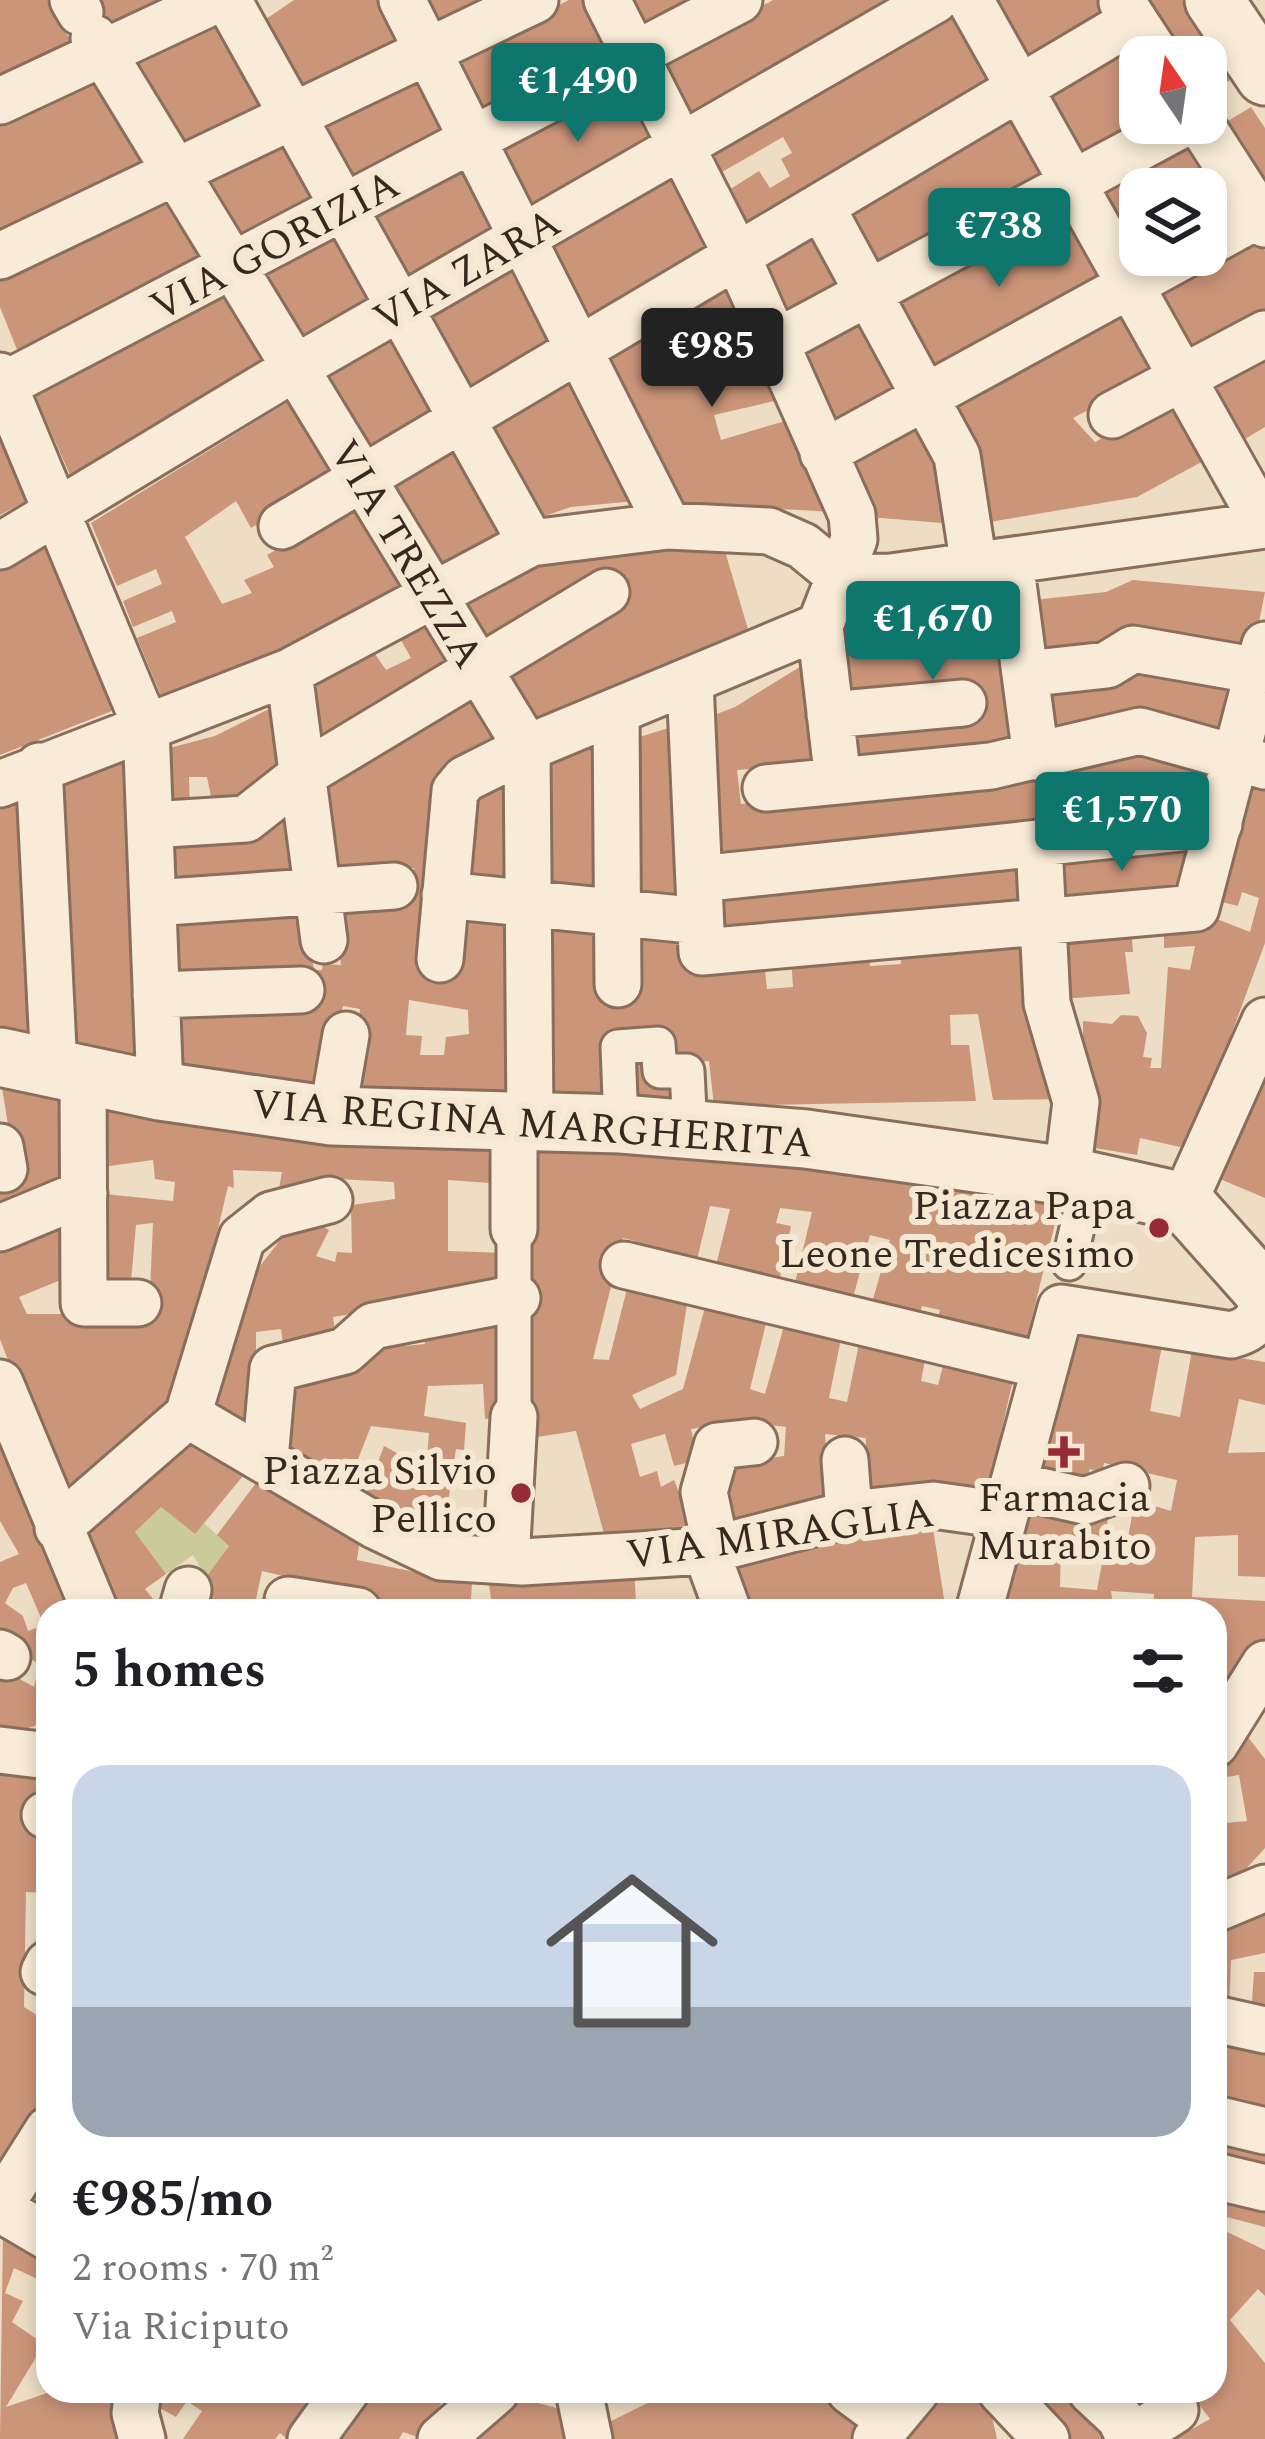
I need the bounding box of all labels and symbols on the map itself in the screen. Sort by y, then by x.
north arrow [1119,36,1227,144]
pin: €1,490 [480,43,676,145]
street label: VIA GORIZIA [139,154,411,339]
pin: €738 [928,188,1070,290]
street label: VIA ZARA [362,192,573,350]
pin: €985 [641,308,783,410]
street label: VIA TREZZA [312,428,499,681]
pin: €1,670 [835,581,1031,683]
pin: €1,570 [1024,772,1220,874]
street label: VIA REGINA MARGHERITA [249,1073,815,1176]
place label: Piazza Papa Leone Tredicesimo [779,1175,1135,1286]
marker: Piazza Papa Leone Tredicesimo [1146,1215,1172,1241]
marker: Farmacia Murabito [1051,1439,1077,1465]
place label: Piazza Silvio Pellico [262,1440,497,1551]
place label: Farmacia Murabito [976,1467,1152,1578]
marker: Piazza Silvio Pellico [508,1480,534,1506]
street label: VIA MIRAGLIA [622,1482,938,1587]

